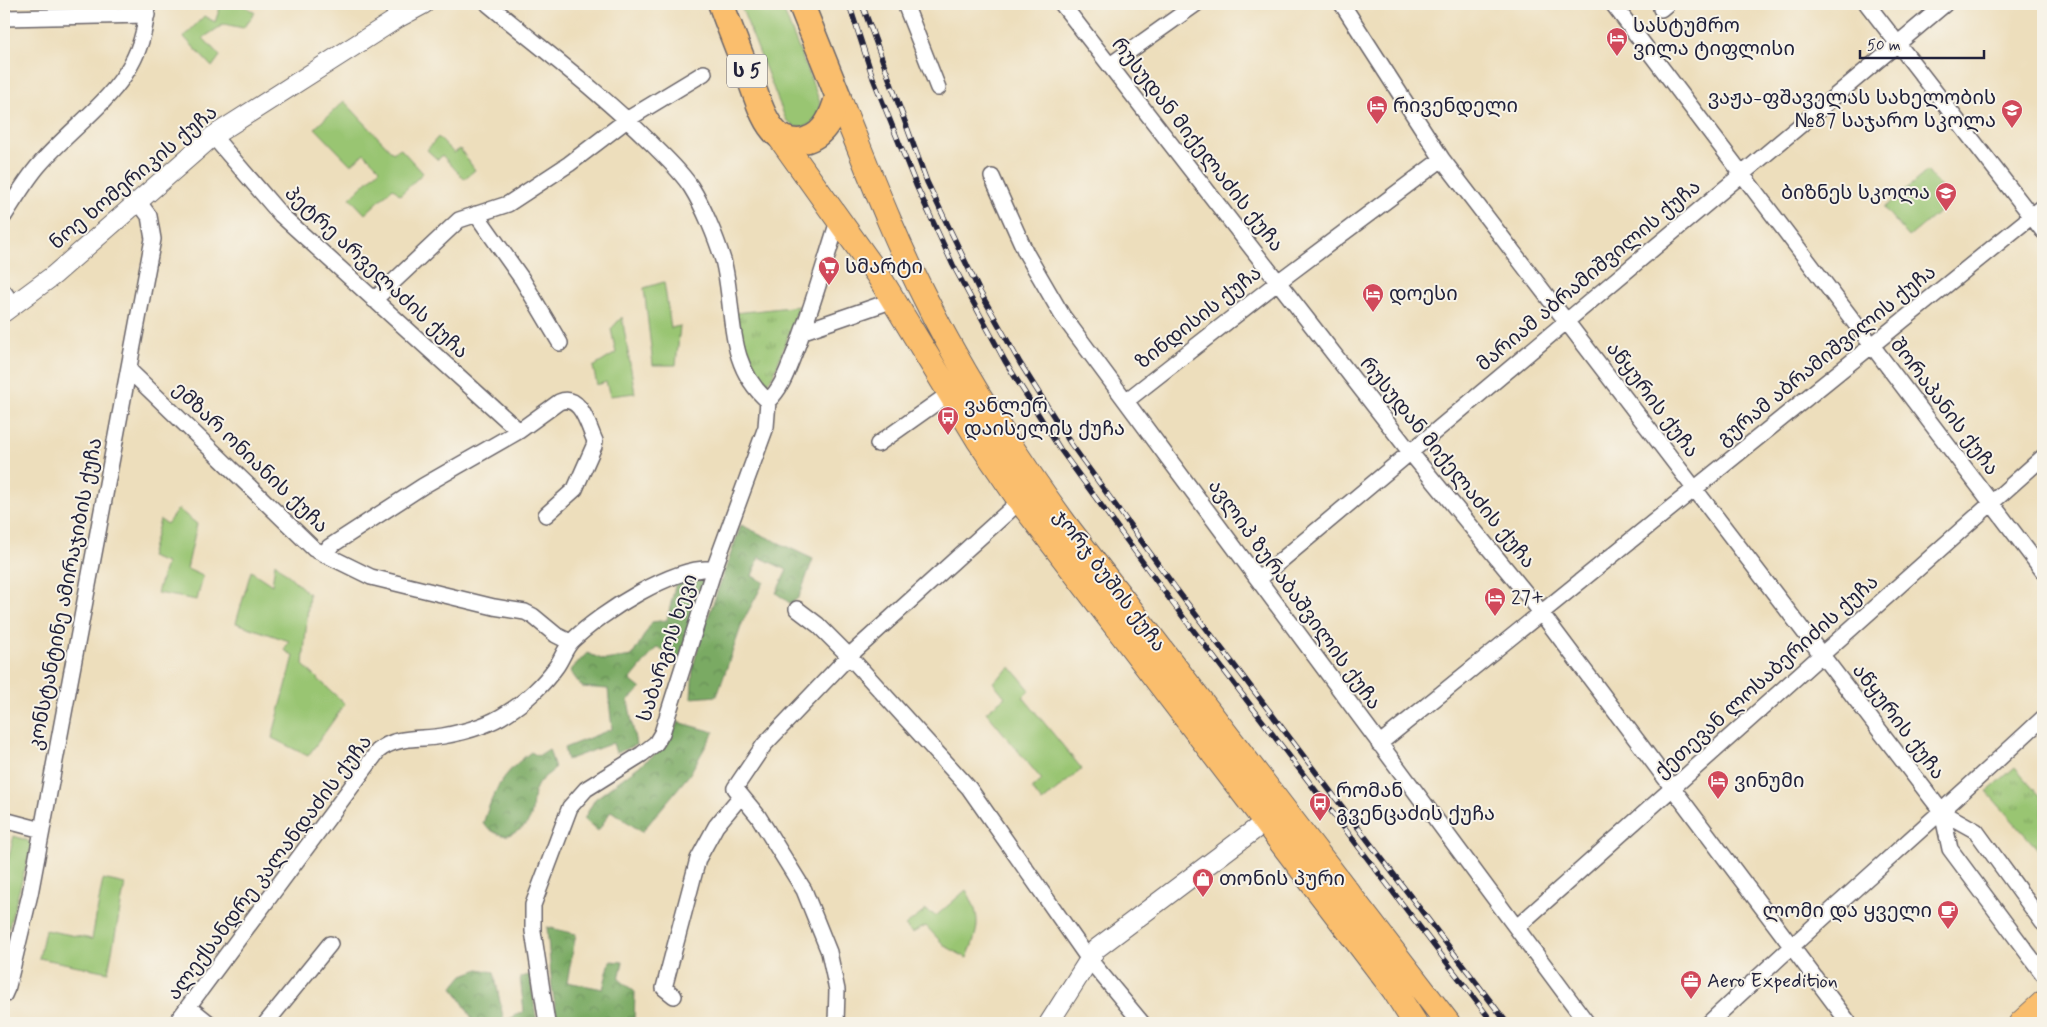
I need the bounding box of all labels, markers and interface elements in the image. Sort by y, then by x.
place label: სასტუმრო ვილა ტიფლისი [1633,13,1795,63]
hotel icon: სასტუმრო ვილა ტიფლისი [1605,26,1629,57]
scale bar [1860,28,1983,60]
street label: რუსუდან მიქელაძის ქუჩა [1105,32,1289,258]
text: 50 m [1867,36,1901,56]
road number: ს 5 [727,54,767,88]
place label: ვაჟა-ფშაველას სახელობის №87 საჯარო სკოლა [1708,85,1996,135]
place label: რივენდელი [1393,93,1518,120]
hotel icon: რივენდელი [1365,94,1389,125]
school or university icon: ვაჟა-ფშაველას სახელობის №87 საჯარო სკოლა [2000,98,2024,129]
street label: ნოე ხომერიკის ქუჩა [44,100,224,256]
street label: მარიამ აბრამიშვილის ქუჩა [1471,174,1707,378]
place label: ბიზნეს სკოლა [1781,180,1930,207]
street label: პეტრე არველაძის ქუჩა [278,181,474,365]
school or university icon: ბიზნეს სკოლა [1934,181,1958,212]
place label: სმარტი [845,254,923,281]
supermarket icon: სმარტი [817,255,841,286]
street label: გურამ აბრამიშვილის ქუჩა [1712,259,1942,453]
street label: ზინდისის ქუჩა [1130,260,1268,376]
place label: დოესი [1389,281,1458,308]
hotel icon: დოესი [1361,282,1385,313]
street label: შორაპანის ქუჩა [1883,333,2005,481]
street label: აწყურის ქუჩა [1599,336,1705,464]
street label: რუსუდან მიქელაძის ქუჩა [1353,352,1541,574]
street label: ემზარ ონიანის ქუჩა [166,376,334,540]
place label: ვანლერ დაისელის ქუჩა [964,393,1125,443]
bus stop icon: ვანლერ დაისელის ქუჩა [936,405,960,436]
street label: კონსტანტინე ამირაჯიბის ქუჩა [22,436,110,752]
street label: ავლიპ ზურაბაშვილის ქუჩა [1201,474,1387,716]
street label: ჯორჯ ბუშის ქუჩა [1047,504,1171,658]
street label: ქეთევან ლოსაბერიძის ქუჩა [1649,569,1885,785]
street label: საბარგოს ხევი [631,571,705,725]
place label: 27+ [1511,585,1544,612]
hotel icon: 27+ [1483,586,1507,617]
street label: აწყურის ქუჩა [1845,658,1951,786]
street label: ალექსანდრე კალანდაძის ქუჩა [161,730,379,1006]
place label: ვინუმი [1734,768,1804,795]
hotel icon: ვინუმი [1706,769,1730,800]
place label: რომან გვენცაძის ქუჩა [1336,778,1495,828]
bus stop icon: რომან გვენცაძის ქუჩა [1308,791,1332,822]
place label: თონის პური [1219,866,1345,893]
shop icon: თონის პური [1191,867,1215,898]
place label: ლომი და ყველი [1763,898,1932,925]
cafe icon: ლომი და ყველი [1936,899,1960,930]
place label: Aero Expedition [1707,968,1838,995]
office icon: Aero Expedition [1679,969,1703,1000]

